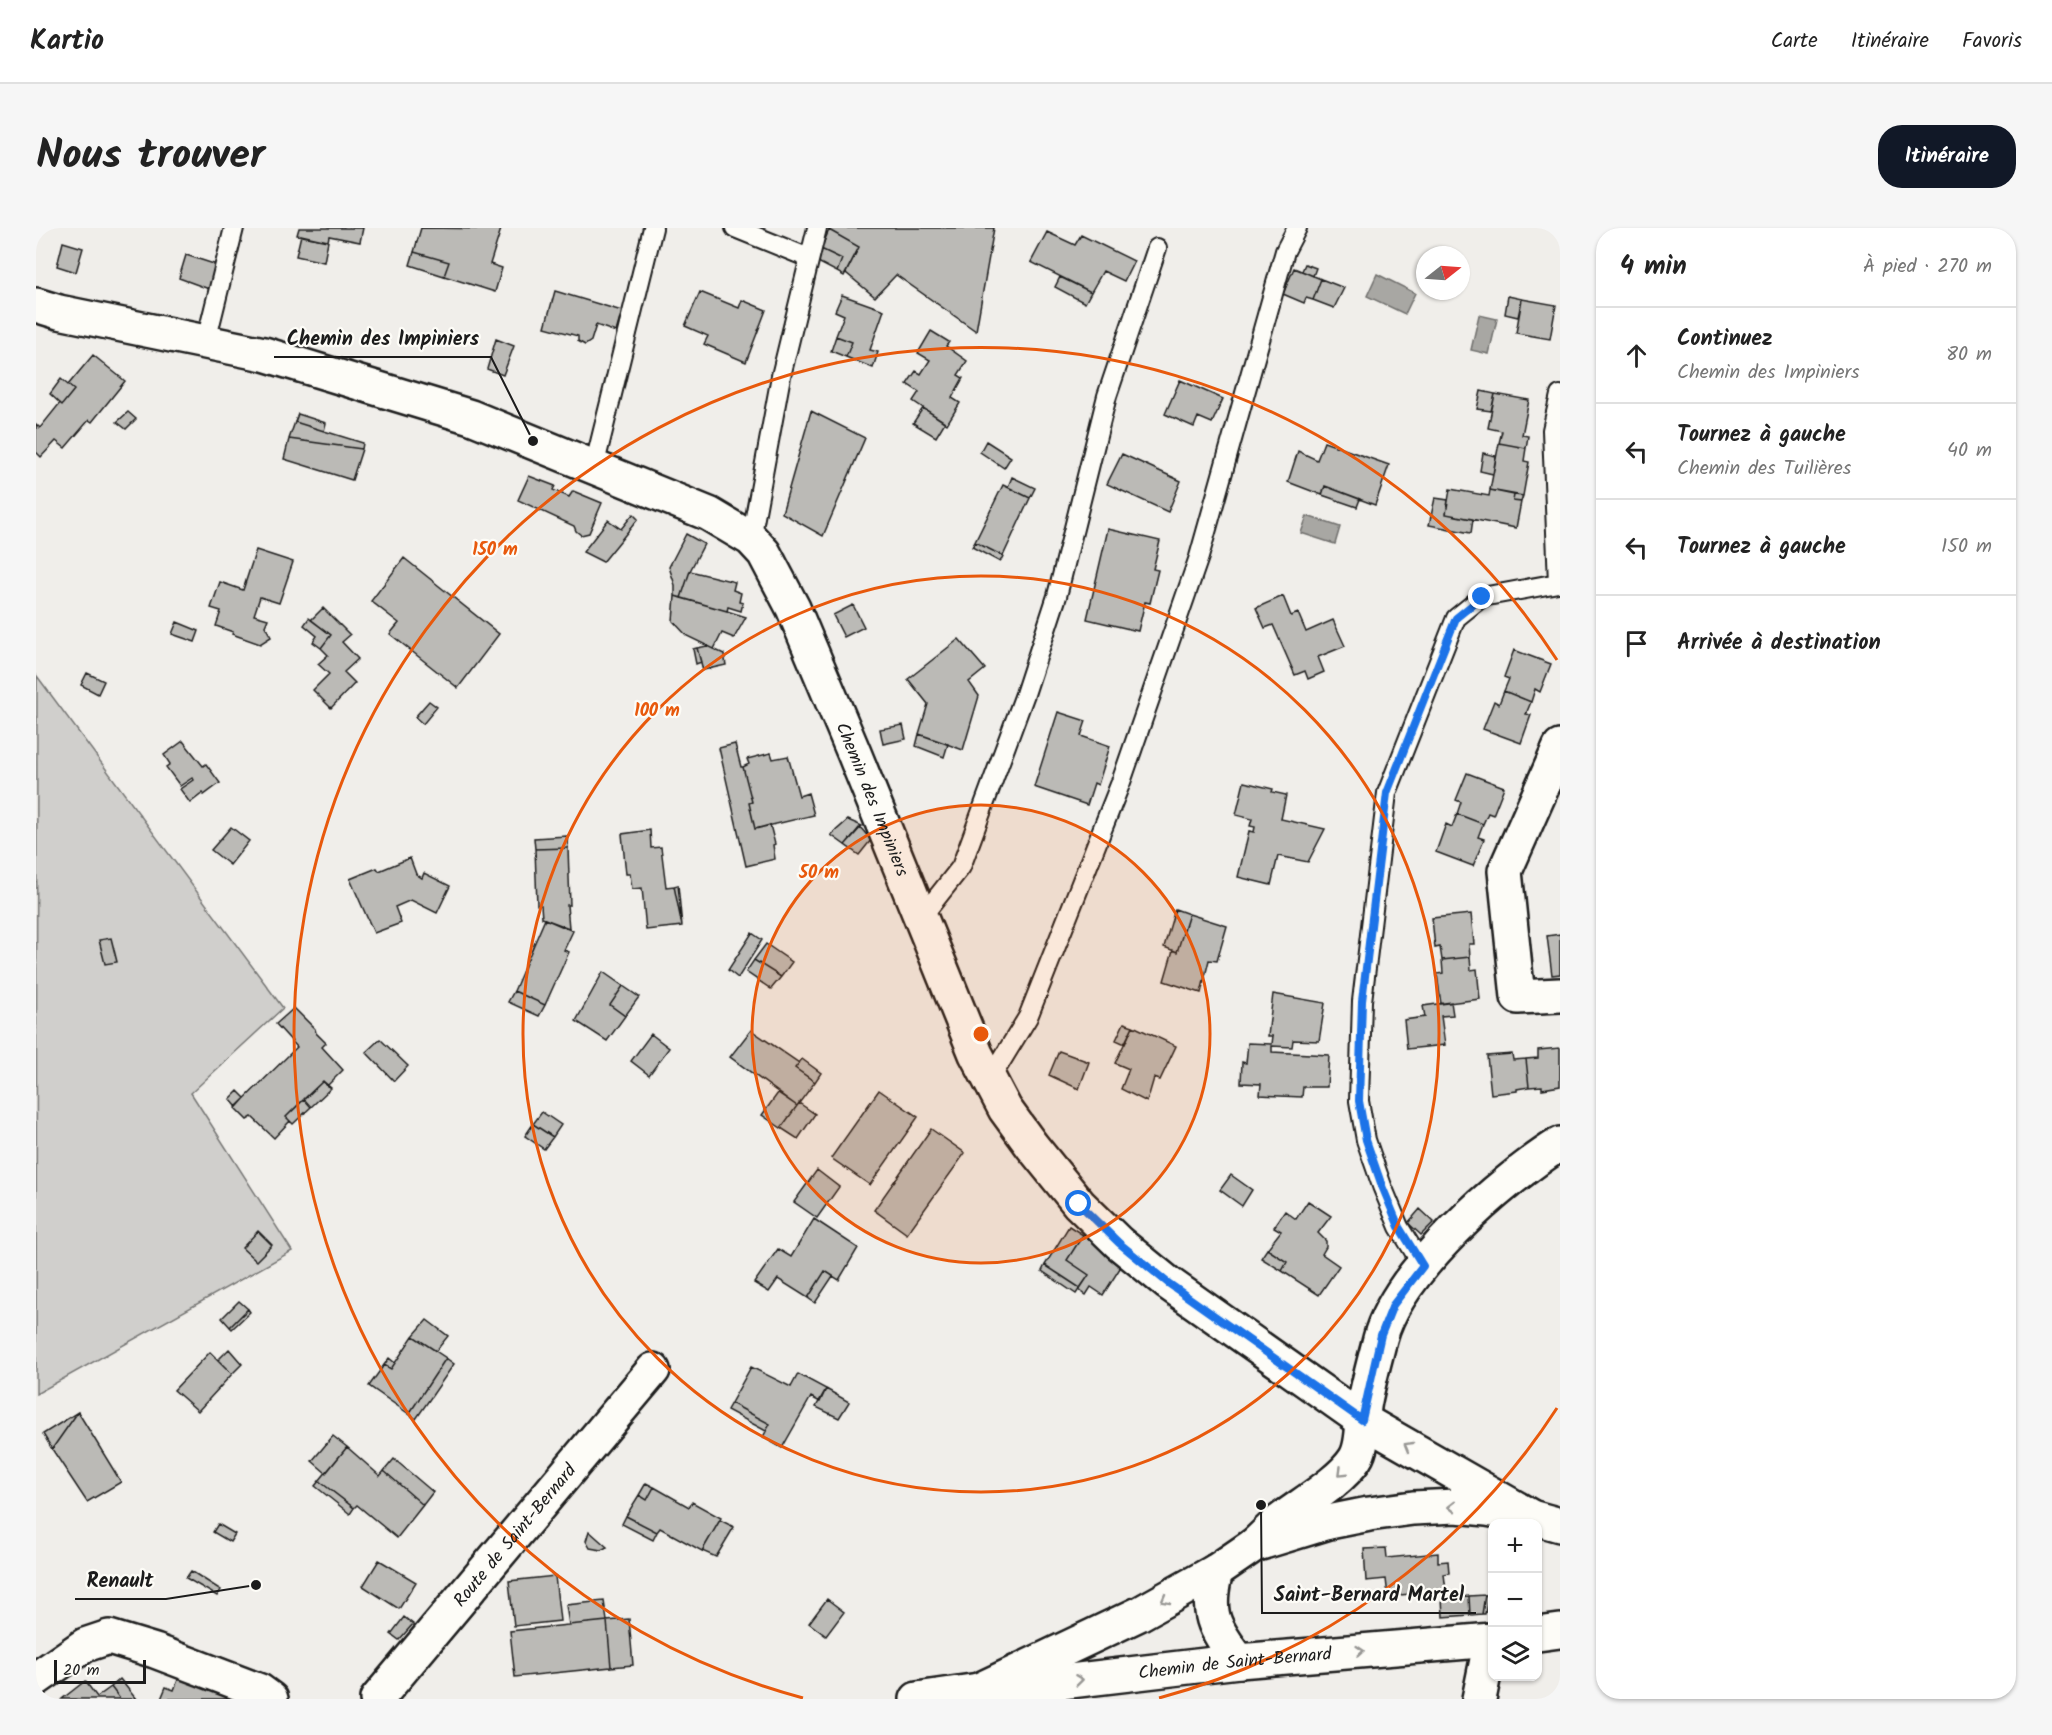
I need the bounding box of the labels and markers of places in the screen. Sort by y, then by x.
callout: Chemin des Impiniers [274,319,491,357]
centre of rings [971,1024,991,1044]
callout: Renault [75,1561,166,1599]
callout: Saint-Bernard Martel [1262,1575,1476,1613]

